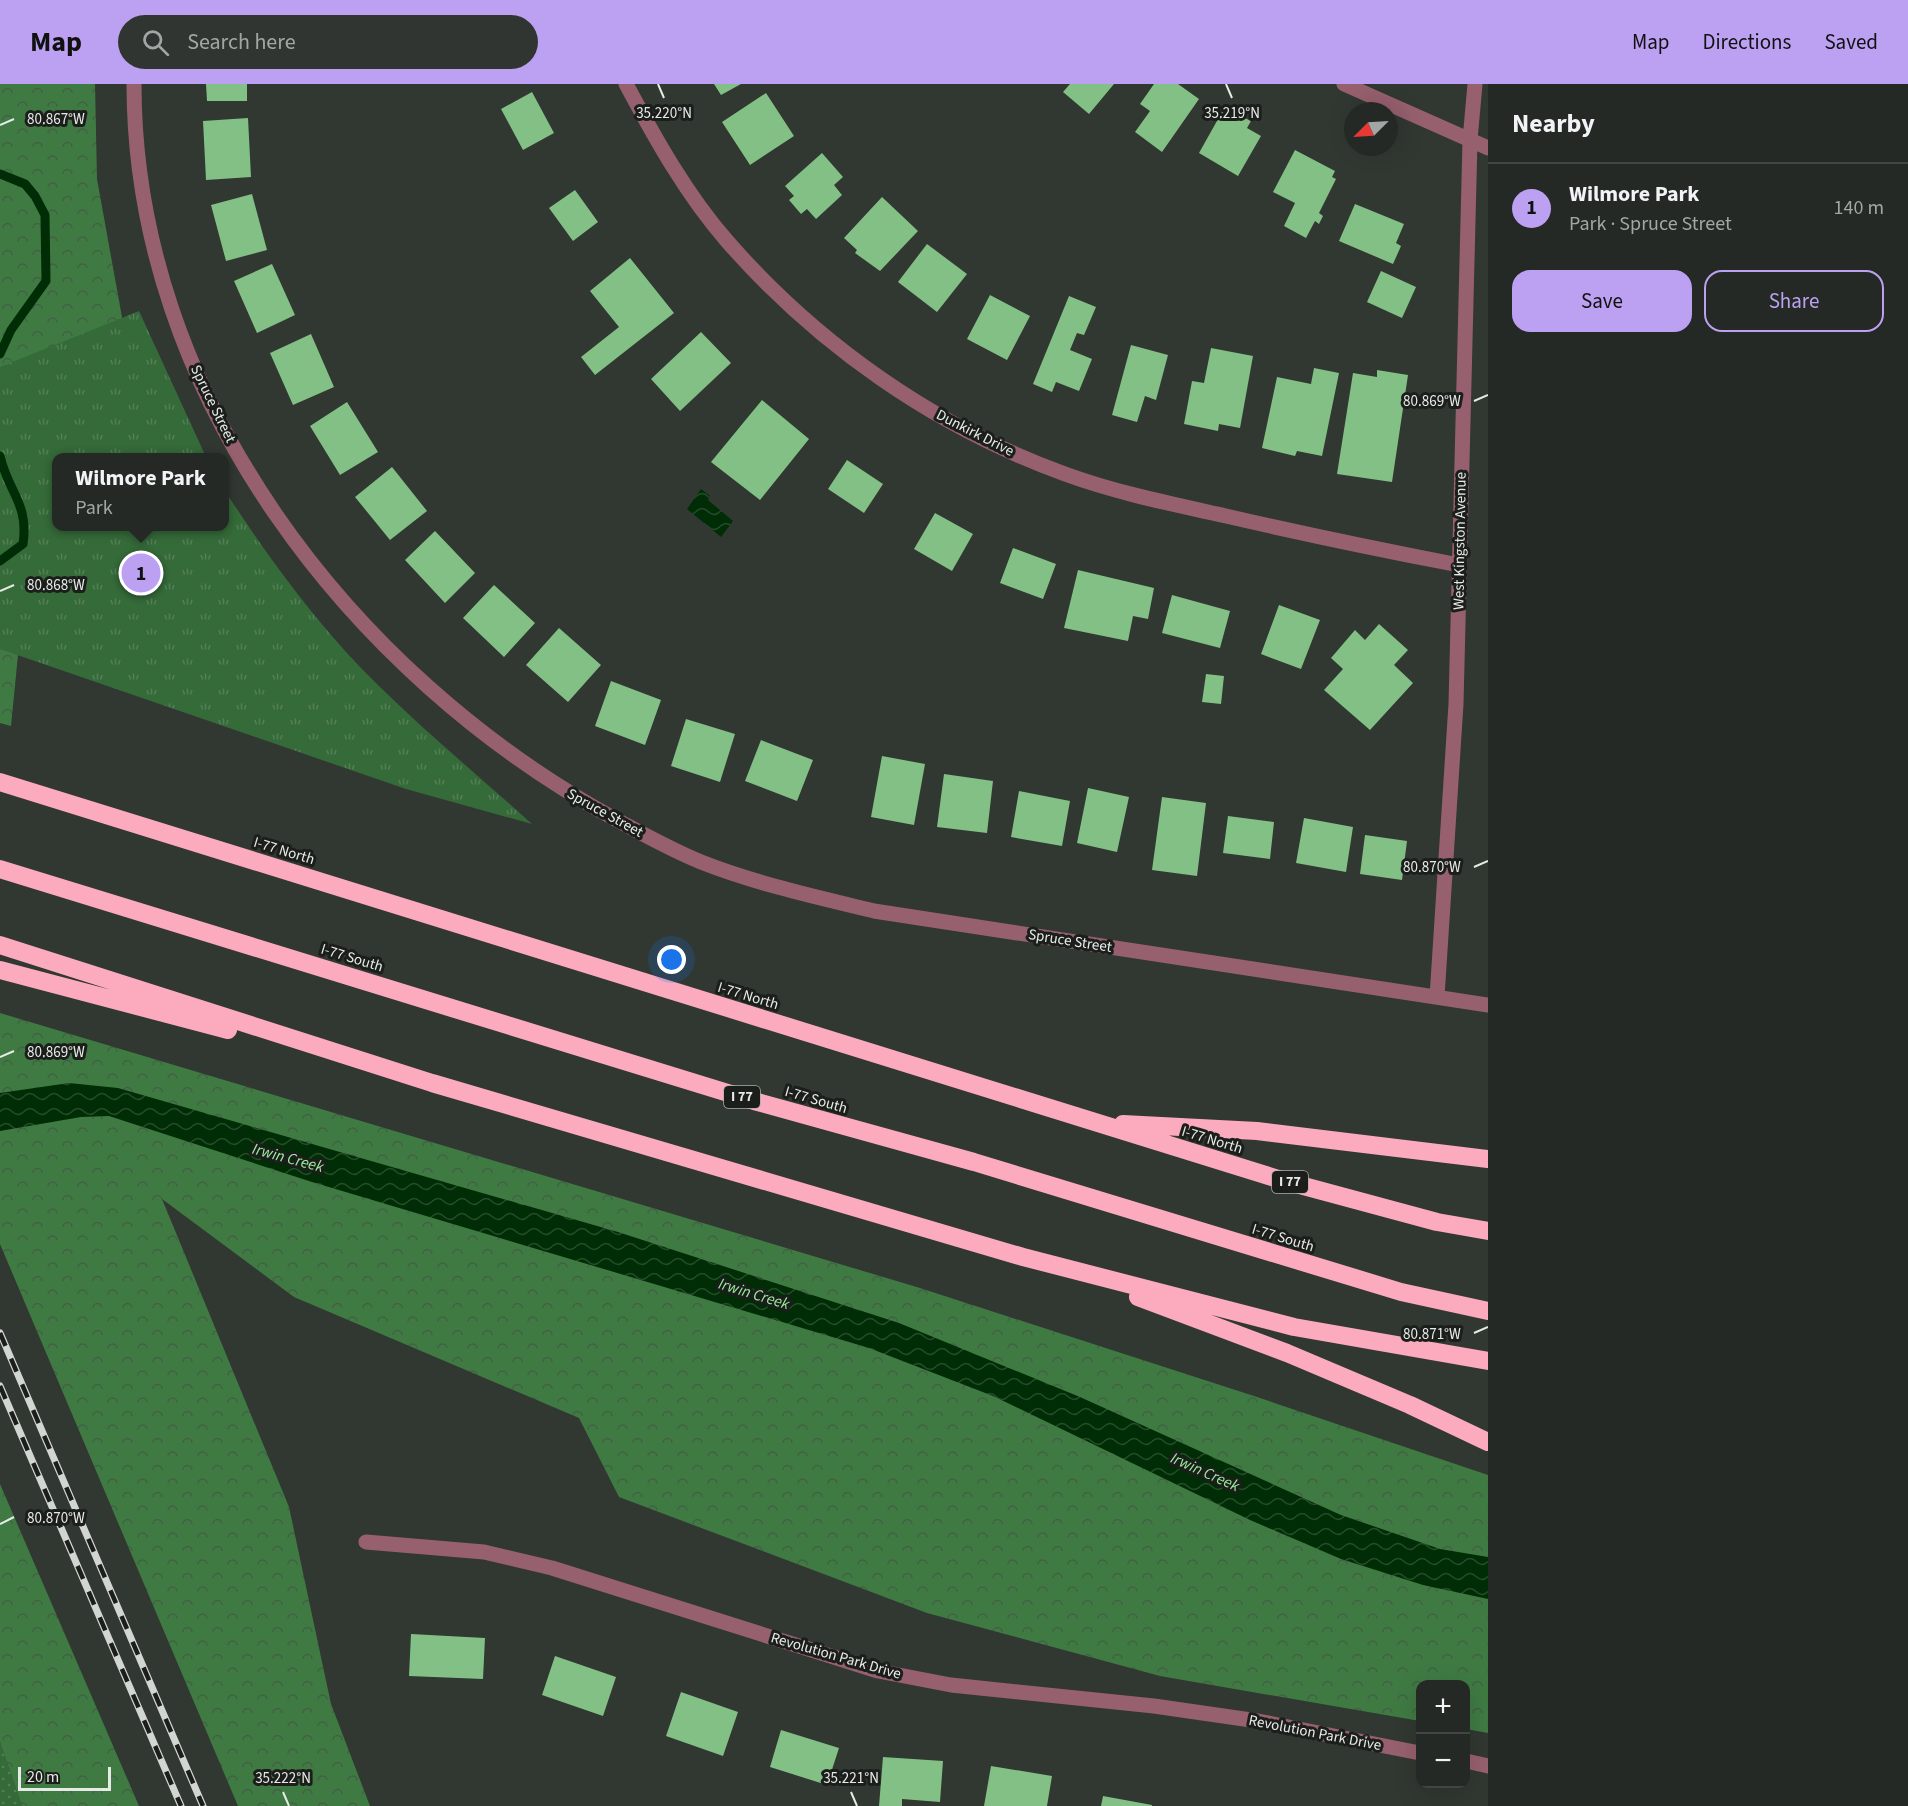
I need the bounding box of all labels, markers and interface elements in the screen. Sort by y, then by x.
search box [118,15,538,69]
text: Map [30,22,82,62]
icon: search [139,26,172,59]
text: Search here [187,26,296,58]
text: Map [1632,27,1670,57]
text: Directions [1703,27,1791,57]
text: Saved [1824,27,1878,57]
north arrow [1344,102,1398,156]
text: 35.220°N [636,103,692,124]
text: 35.219°N [1204,103,1260,124]
text: Nearby [1512,105,1595,142]
text: 80.867°W [27,109,85,130]
text: Wilmore Park [1569,178,1699,210]
text: 1 [1526,194,1537,222]
text: 140 m [1834,194,1884,222]
text: Park · Spruce Street [1569,210,1732,238]
button: Save [1512,270,1692,332]
button: Share [1704,270,1884,332]
street label: Spruce Street [185,362,241,446]
text: 80.869°W [1403,391,1461,412]
street label: Dunkirk Drive [932,404,1018,462]
popup [52,453,229,531]
text: Wilmore Park [75,462,206,494]
street label: West Kingston Avenue [1448,472,1472,610]
text: Park [75,494,113,522]
pin: 1 [122,550,160,596]
text: 80.868°W [27,575,85,596]
street label: Spruce Street [563,783,647,843]
street label: I-77 North [251,832,317,870]
text: 80.870°W [1403,857,1461,878]
street label: Spruce Street [1027,924,1113,958]
street label: I-77 South [318,939,386,977]
your location [657,945,686,974]
street label: I-77 North [715,977,781,1015]
text: 80.869°W [27,1042,85,1063]
street label: I-77 South [782,1081,850,1119]
road number: I 77 [724,1086,760,1108]
street label: I-77 North [1179,1121,1245,1159]
water label: Irwin Creek [250,1138,327,1178]
road number: I 77 [1272,1171,1308,1193]
street label: I-77 South [1249,1219,1317,1257]
water label: Irwin Creek [716,1273,793,1315]
text: 80.871°W [1403,1324,1461,1345]
water label: Irwin Creek [1167,1447,1243,1497]
text: 80.870°W [27,1508,85,1529]
street label: Revolution Park Drive [768,1627,904,1685]
map controls [1416,1680,1470,1788]
button: + [1416,1680,1470,1734]
street label: Revolution Park Drive [1247,1710,1383,1756]
button: − [1416,1734,1470,1788]
scale bar [18,1764,111,1792]
text: 20 m [27,1766,59,1788]
text: 35.222°N [255,1768,311,1789]
text: 35.221°N [823,1768,879,1789]

